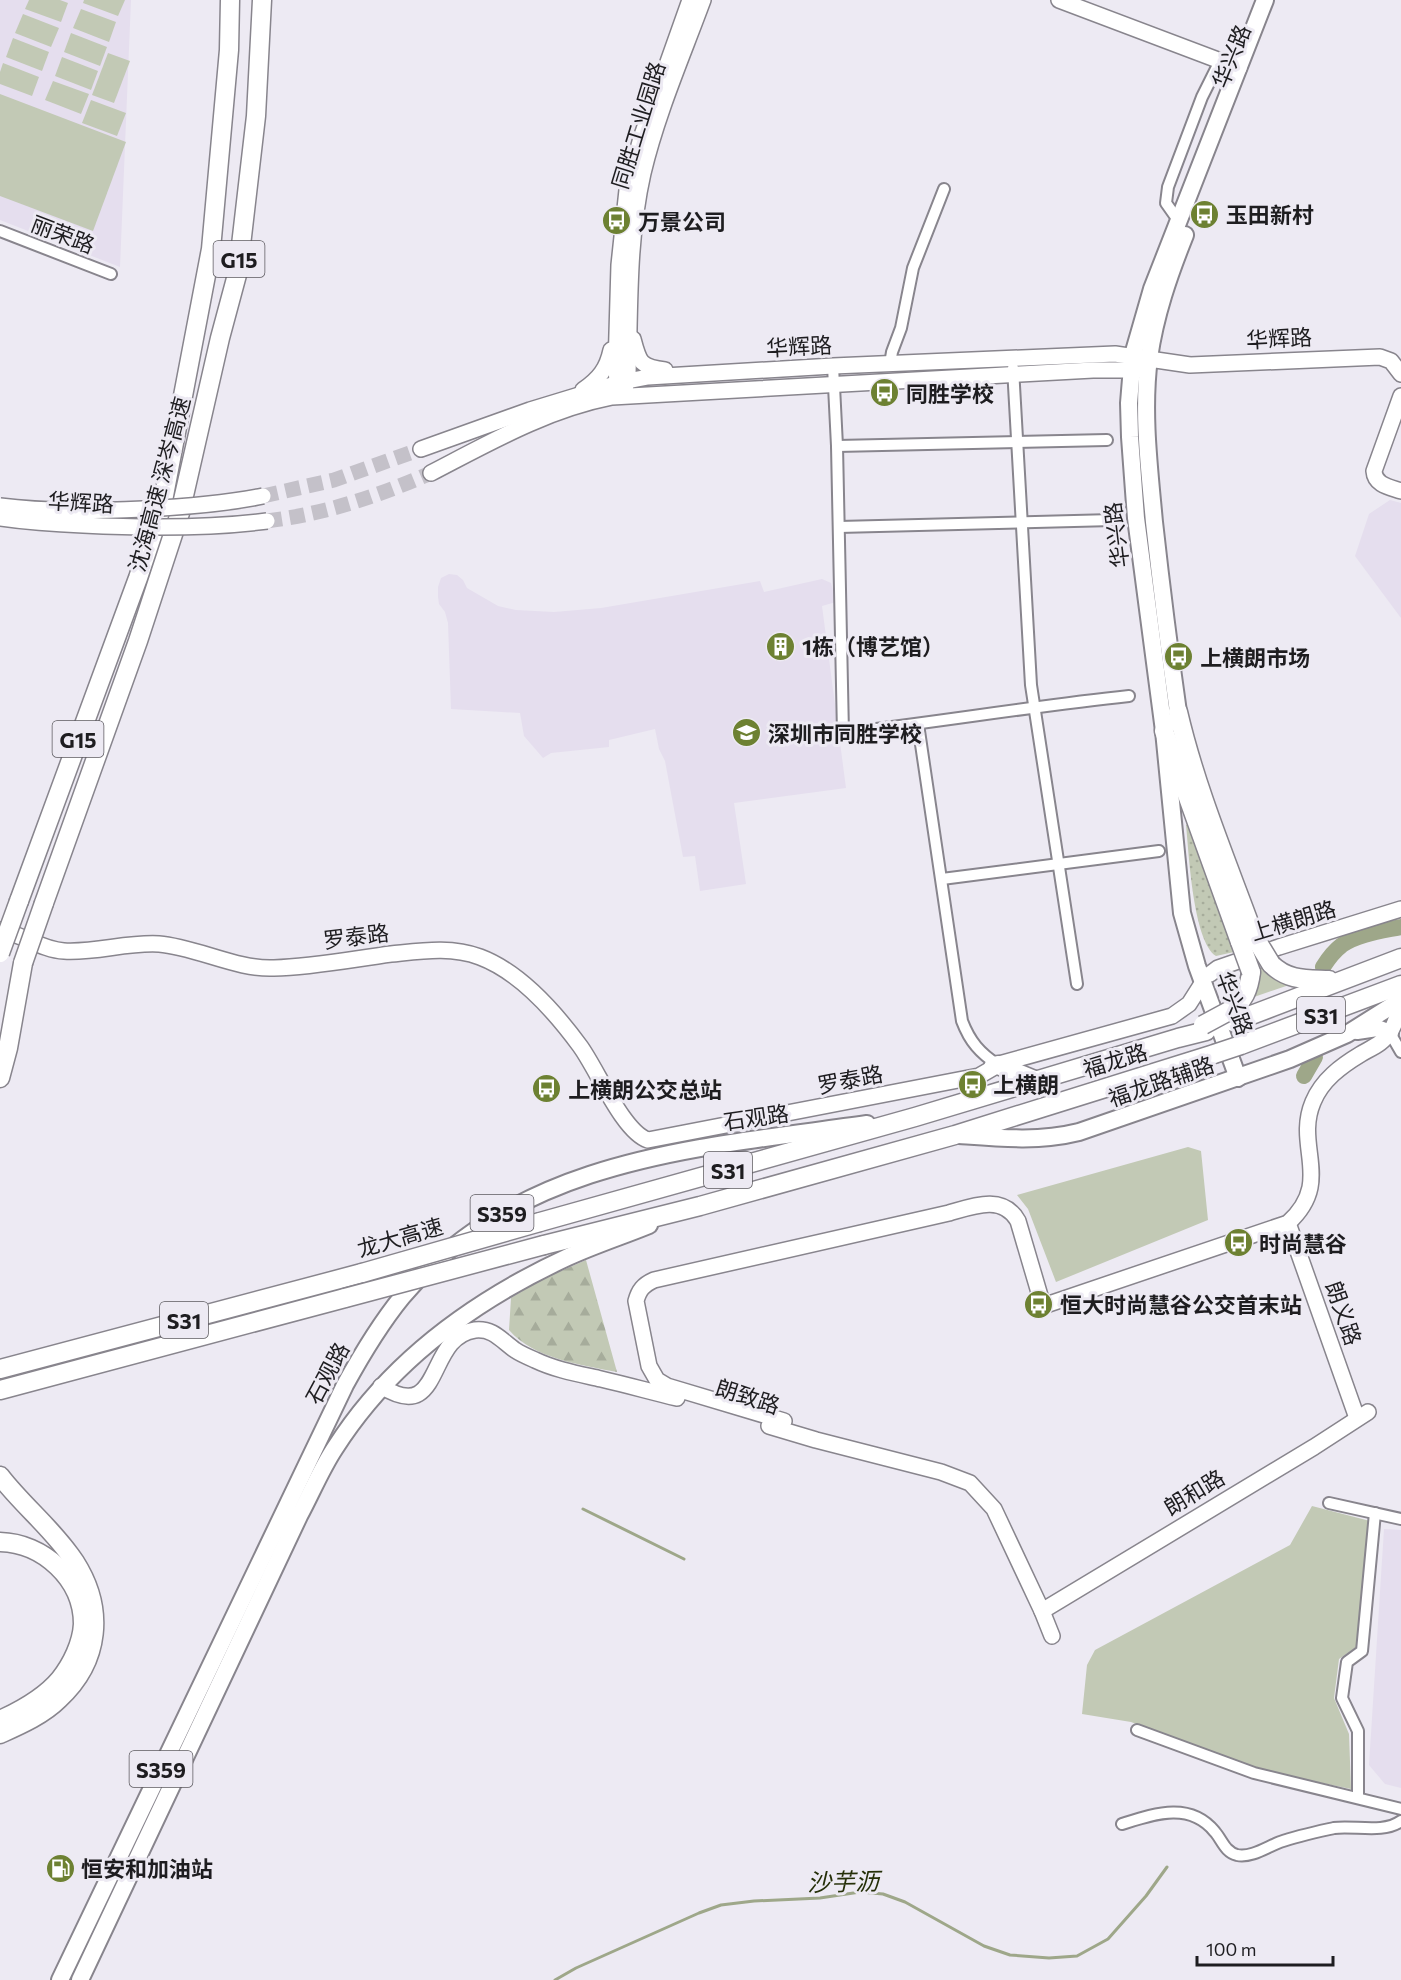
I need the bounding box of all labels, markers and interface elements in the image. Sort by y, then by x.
street label: 华兴路 [1206,20,1256,92]
street label: 同胜工业园路 [606,58,670,192]
bus stop icon: 玉田新村 [1189,198,1221,230]
place label: 玉田新村 [1226,201,1314,228]
bus stop icon: 万景公司 [601,205,633,237]
place label: 万景公司 [638,208,726,235]
street label: 丽荣路 [27,210,99,258]
road number: G15 [214,241,264,277]
street label: 华辉路 [1245,323,1313,353]
street label: 华辉路 [765,331,833,361]
bus stop icon: 同胜学校 [869,377,901,409]
place label: 同胜学校 [906,380,994,407]
street label: 沈海高速 深岑高速 [123,393,195,575]
street label: 华辉路 [47,487,115,517]
street label: 华兴路 [1099,501,1133,569]
building icon: 1栋（博艺馆） [765,630,797,662]
place label: 1栋（博艺馆） [802,633,944,660]
bus stop icon: 上横朗市场 [1163,641,1195,673]
place label: 上横朗市场 [1200,644,1310,671]
school or university icon: 深圳市同胜学校 [731,717,763,749]
place label: 深圳市同胜学校 [768,720,922,747]
road number: G15 [52,721,104,757]
street label: 上横朗路 [1247,894,1339,946]
street label: 罗泰路 [322,919,390,953]
street label: 华兴路 [1211,967,1259,1039]
road number: S31 [1297,997,1345,1033]
street label: 福龙路 [1079,1037,1151,1083]
street label: 福龙路辅路 [1105,1050,1217,1112]
street label: 罗泰路 [815,1059,885,1099]
bus stop icon: 上横朗 [956,1068,988,1100]
place label: 上横朗 [993,1071,1059,1098]
bus stop icon: 上横朗公交总站 [531,1073,563,1105]
place label: 上横朗公交总站 [568,1076,722,1103]
street label: 石观路 [721,1099,791,1135]
road number: S31 [704,1152,752,1188]
road number: S359 [470,1195,534,1231]
street label: 龙大高速 [354,1212,446,1262]
bus stop icon: 时尚慧谷 [1222,1227,1254,1259]
place label: 时尚慧谷 [1259,1230,1347,1257]
street label: 朗义路 [1320,1277,1368,1349]
bus stop icon: 恒大时尚慧谷公交首末站 [1023,1288,1055,1320]
place label: 恒大时尚慧谷公交首末站 [1060,1291,1302,1318]
road number: S31 [160,1302,208,1338]
street label: 石观路 [300,1338,354,1408]
street label: 朗致路 [712,1373,784,1419]
street label: 朗和路 [1159,1463,1229,1521]
road number: S359 [130,1751,192,1787]
fuel station icon: 恒安和加油站 [44,1852,76,1884]
place label: 恒安和加油站 [81,1855,213,1882]
water label: 沙芋沥 [807,1866,883,1896]
scale bar [1197,1929,1334,1967]
text: 100 m [1206,1938,1256,1960]

